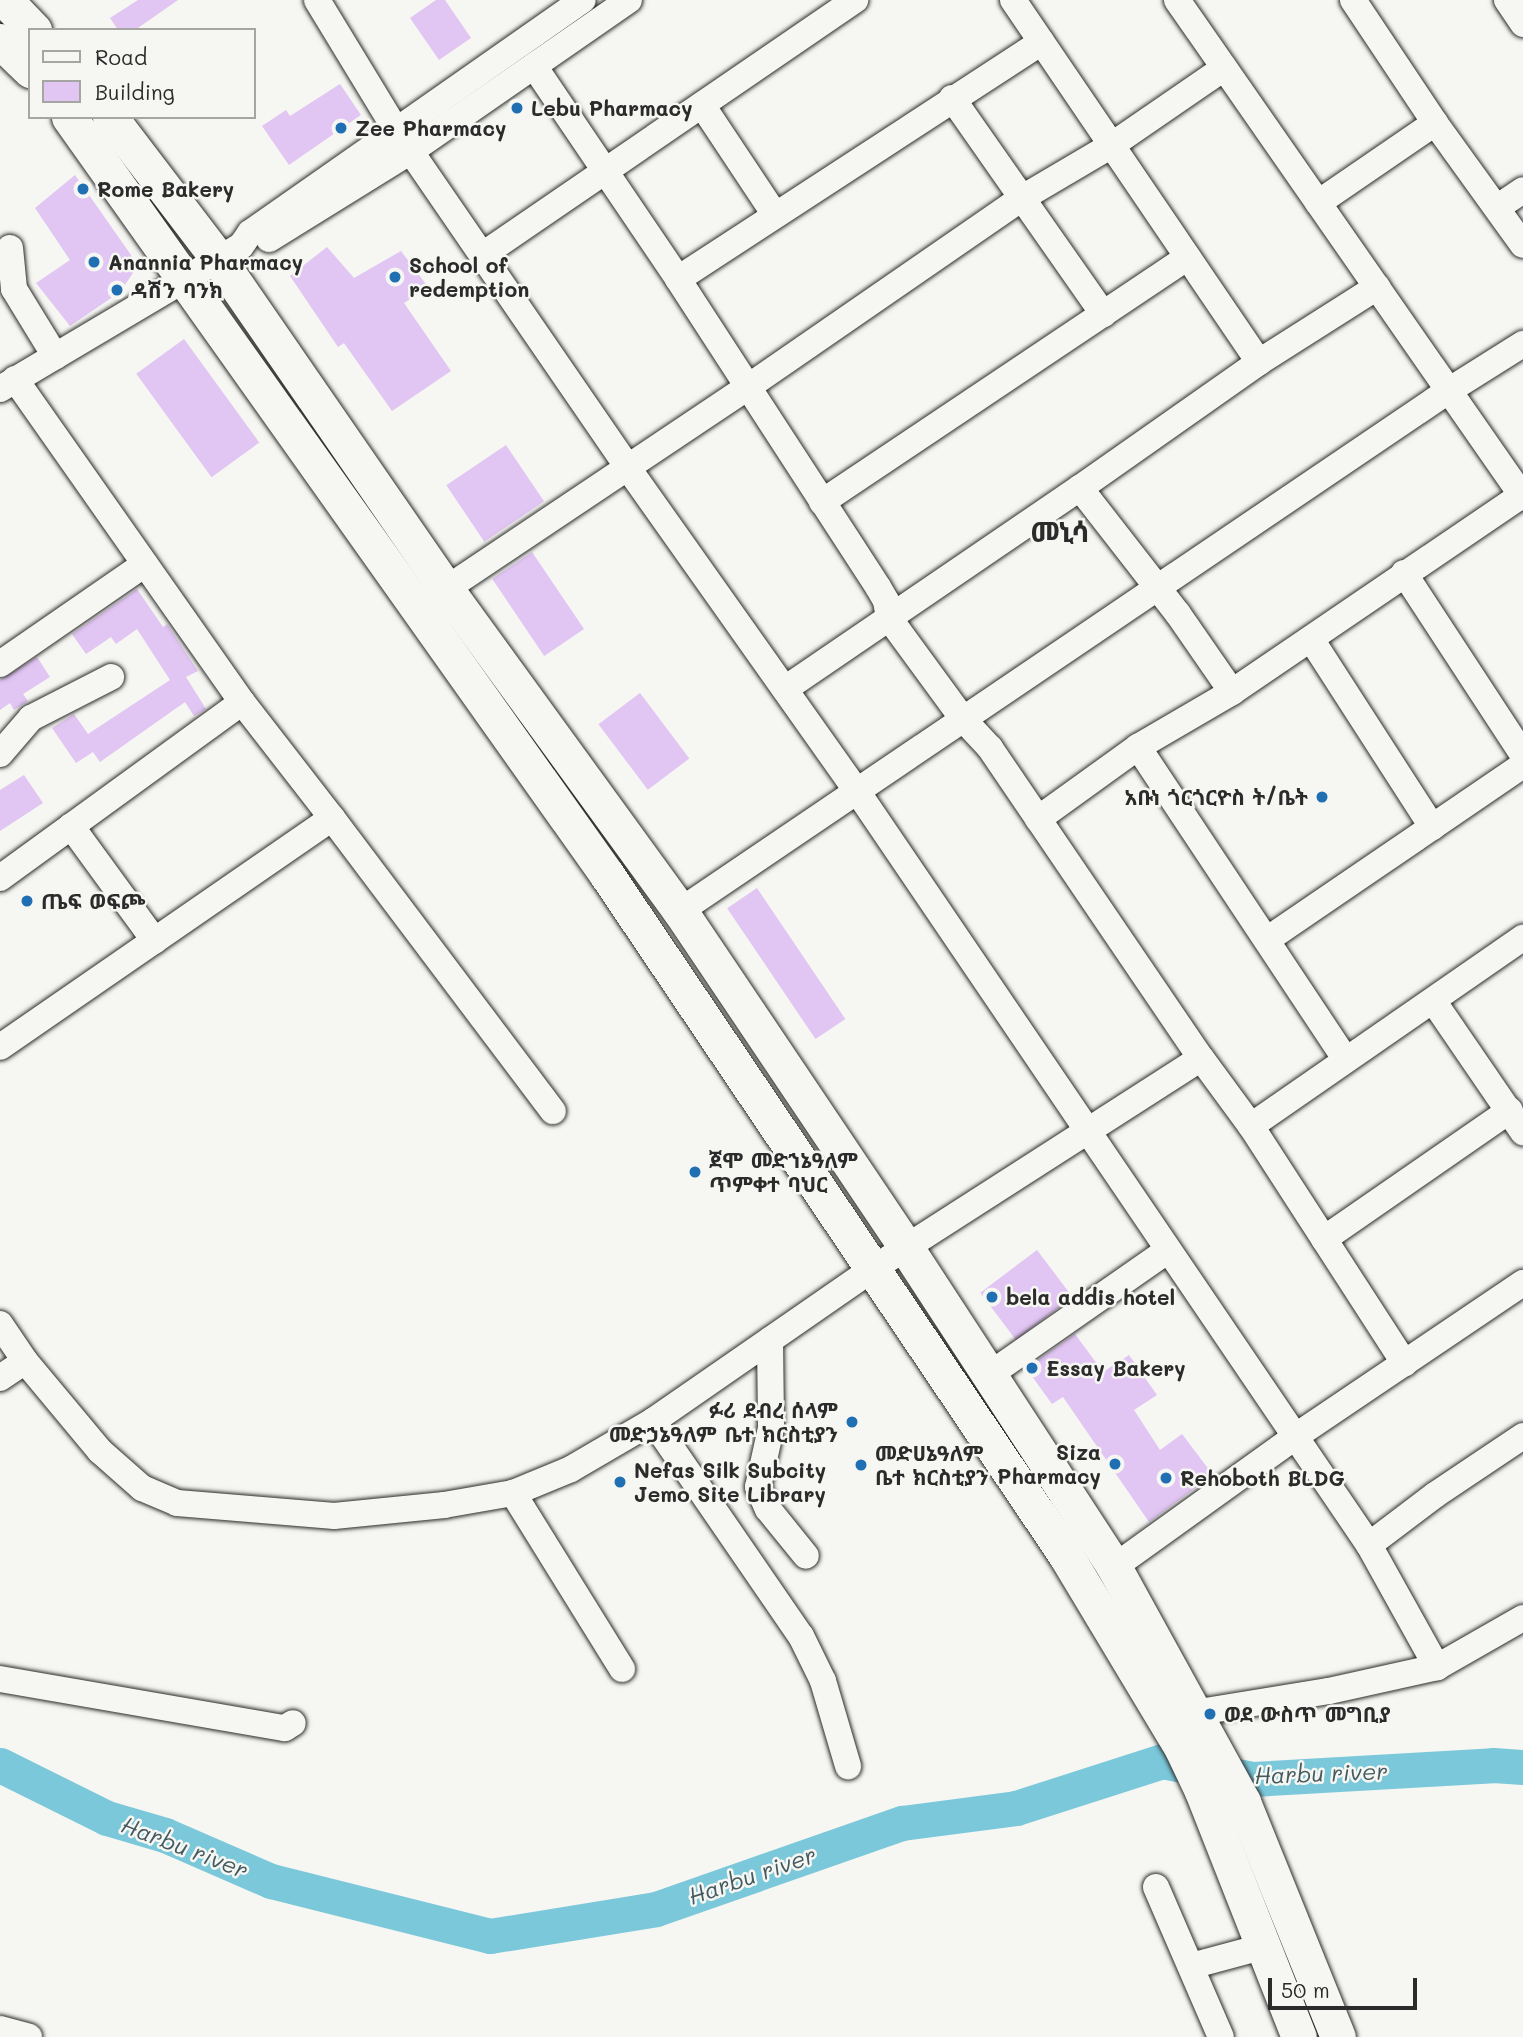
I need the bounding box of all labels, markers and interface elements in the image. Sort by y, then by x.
legend [28,28,256,119]
text: Road [95,43,147,70]
text: Building [95,78,175,105]
place label: Lebu Pharmacy [531,95,693,121]
marker: Lebu Pharmacy [509,100,525,116]
place label: Zee Pharmacy [355,115,506,141]
marker: Zee Pharmacy [333,120,349,136]
place label: Rome Bakery [97,176,234,202]
marker: Rome Bakery [75,181,91,197]
place label: Anannia Pharmacy [108,249,303,275]
place label: School of redemption [409,252,529,302]
marker: Anannia Pharmacy [86,254,102,270]
marker: School of redemption [387,269,403,285]
place label: ዳሽን ባንክ [131,277,223,303]
marker: ዳሽን ባንክ [109,282,125,298]
district label: መኒሳ [1031,514,1089,548]
place label: አቡነ ጎርጎርዮስ ት/ቤት [1125,784,1308,810]
marker: አቡነ ጎርጎርዮስ ት/ቤት [1314,789,1330,805]
place label: ጤፍ ወፍጮ [41,888,145,914]
marker: ጤፍ ወፍጮ [19,893,35,909]
place label: ጀሞ መድኀኔዓለም ጥምቀተ ባህር [709,1147,858,1197]
marker: ጀሞ መድኀኔዓለም ጥምቀተ ባህር [687,1164,703,1180]
place label: bela addis hotel [1006,1284,1175,1310]
marker: bela addis hotel [984,1289,1000,1305]
place label: Essay Bakery [1046,1355,1186,1381]
marker: Essay Bakery [1024,1360,1040,1376]
place label: ፉሪ ደብረ ሰላም መድኃኔዓለም ቤተ ክርስቲያን [609,1397,838,1447]
marker: ፉሪ ደብረ ሰላም መድኃኔዓለም ቤተ ክርስቲያን [844,1414,860,1430]
place label: Siza Pharmacy [997,1439,1101,1489]
place label: መድሀኔዓለም ቤተ ክርስቲያን [875,1440,989,1490]
marker: Siza Pharmacy [1107,1456,1123,1472]
place label: Nefas Silk Subcity Jemo Site Library [634,1457,826,1507]
marker: መድሀኔዓለም ቤተ ክርስቲያን [853,1457,869,1473]
place label: Rehoboth BLDG [1180,1465,1345,1491]
marker: Rehoboth BLDG [1158,1470,1174,1486]
marker: Nefas Silk Subcity Jemo Site Library [612,1474,628,1490]
place label: ወደ ውስጥ መግቢያ [1224,1701,1391,1727]
marker: ወደ ውስጥ መግቢያ [1202,1706,1218,1722]
water label: Harbu river [1254,1757,1388,1789]
water label: Harbu river [118,1810,252,1884]
water label: Harbu river [684,1840,820,1910]
scale bar [1271,1964,1420,2008]
text: 50 m [1281,1976,1330,2003]

